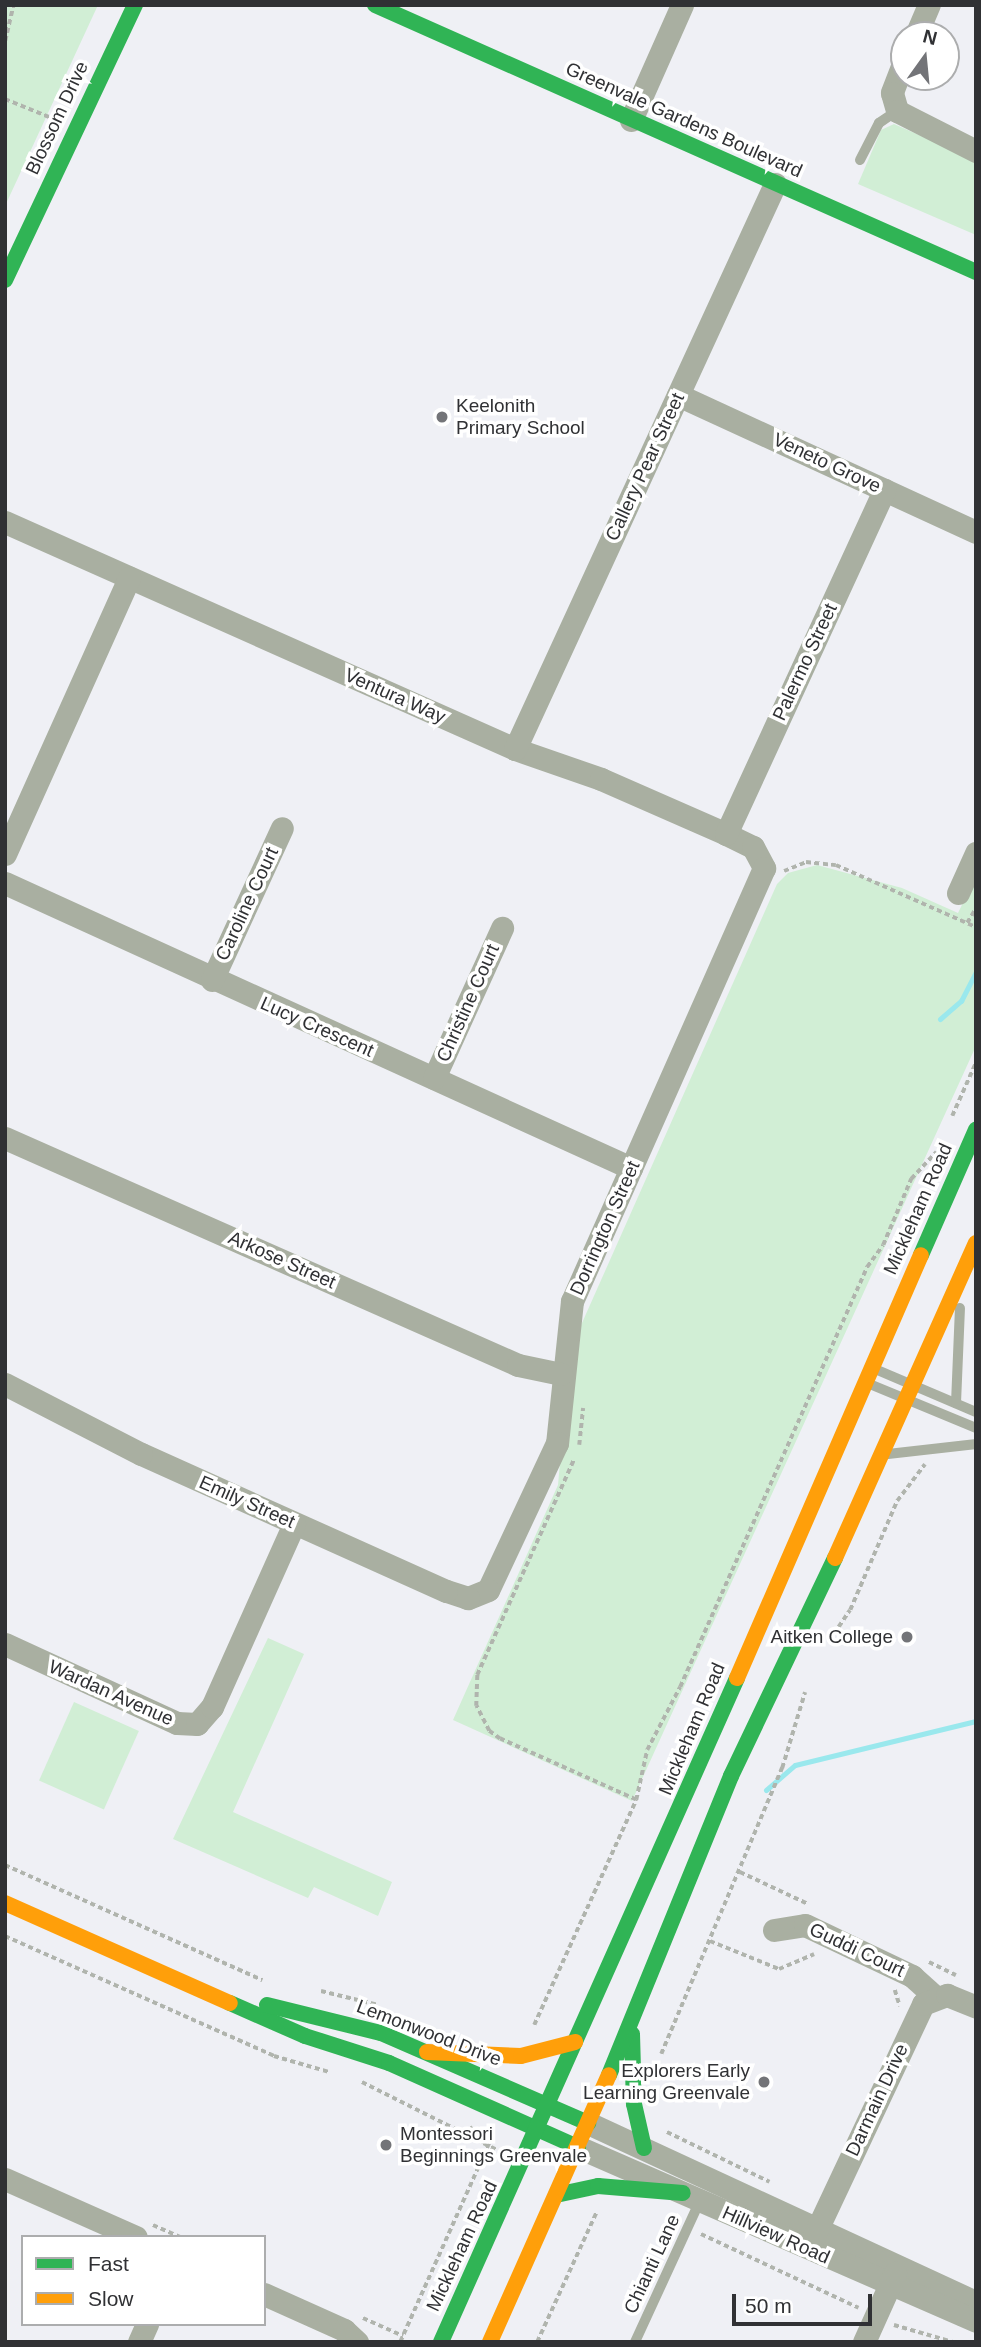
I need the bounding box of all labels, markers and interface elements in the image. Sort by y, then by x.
north arrow [890,21,960,91]
text: N [921,25,939,49]
street label: Greenvale Gardens Boulevard [562,57,806,183]
street label: Blossom Drive [21,58,93,178]
street label: Callery Pear Street [601,389,689,545]
place label: Keelonith Primary School [456,395,585,439]
marker: Keelonith Primary School [434,409,450,425]
street label: Veneto Grove [770,428,884,498]
street label: Palermo Street [768,600,842,724]
street label: Ventura Way [341,664,449,728]
street label: Caroline Court [211,844,283,964]
street label: Christine Court [432,940,504,1066]
street label: Lucy Crescent [257,992,377,1062]
street label: Mickleham Road [879,1140,957,1278]
street label: Dorrington Street [565,1157,645,1299]
street label: Arkose Street [225,1226,339,1294]
street label: Emily Street [196,1471,298,1533]
place label: Aitken College [770,1626,893,1648]
marker: Aitken College [899,1629,915,1645]
street label: Wardan Avenue [45,1655,177,1731]
street label: Mickleham Road [654,1659,730,1799]
street label: Guddi Court [806,1918,908,1982]
street label: Lemonwood Drive [353,1995,505,2071]
street label: Darmain Drive [841,2040,913,2160]
place label: Explorers Early Learning Greenvale [583,2060,750,2104]
marker: Explorers Early Learning Greenvale [756,2074,772,2090]
place label: Montessori Beginnings Greenvale [400,2123,587,2167]
marker: Montessori Beginnings Greenvale [378,2137,394,2153]
street label: Mickleham Road [422,2177,502,2315]
street label: Hillview Road [719,2201,833,2269]
street label: Chianti Lane [619,2211,685,2317]
legend [21,2235,266,2326]
text: Fast [88,2252,129,2275]
scale bar [736,2280,876,2324]
text: Slow [88,2287,134,2310]
text: 50 m [745,2294,792,2317]

